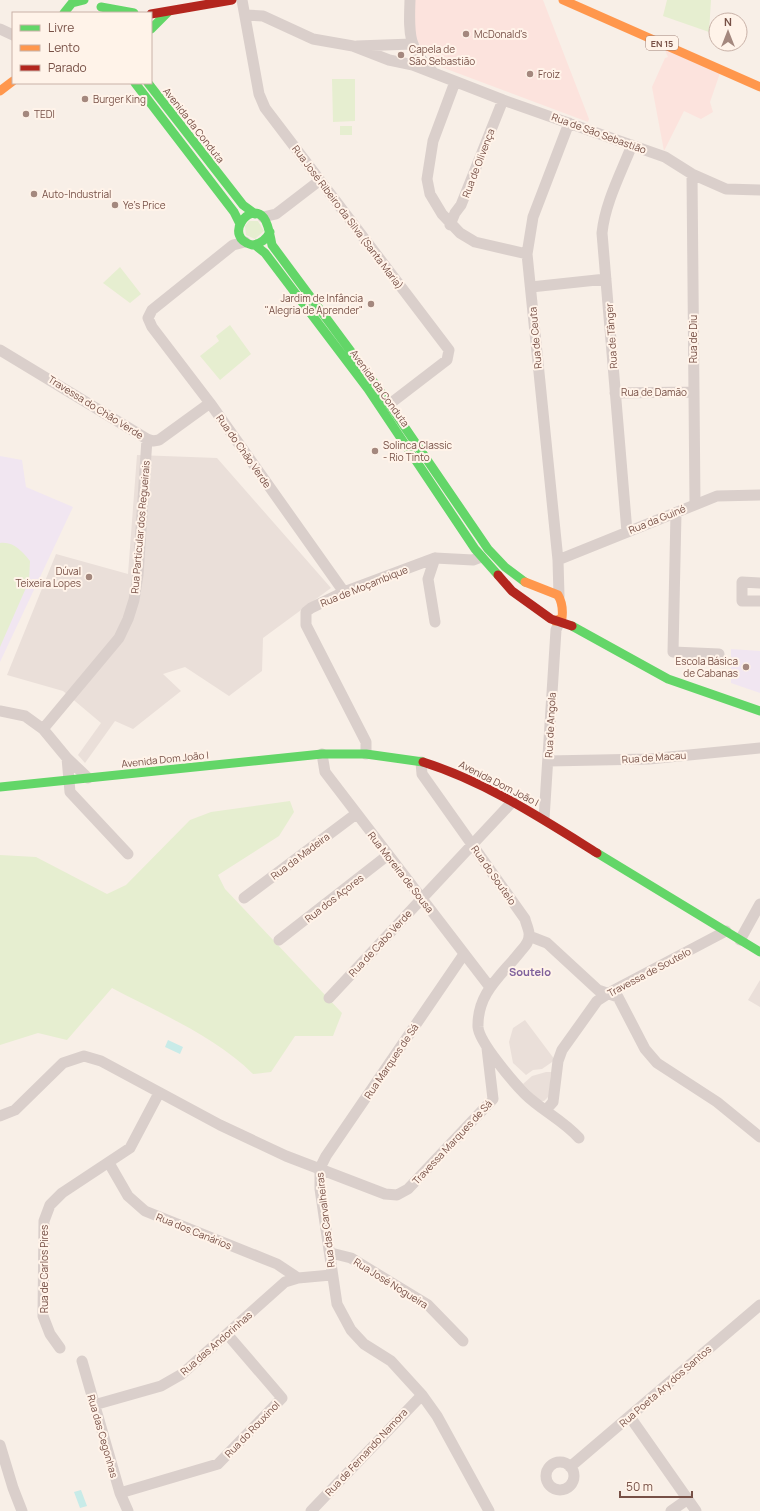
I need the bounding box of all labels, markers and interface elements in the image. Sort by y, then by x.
legend [12,12,152,84]
north arrow [708,12,748,52]
text: N [724,14,732,29]
text: Livre [48,19,74,36]
place label: McDonald's [474,27,527,41]
marker: McDonald's [461,29,471,39]
road number: EN 15 [646,36,678,50]
text: Lento [48,39,80,56]
place label: Capela de São Sebastião [409,42,475,68]
marker: Capela de São Sebastião [396,50,406,60]
text: Parado [48,59,87,76]
place label: Froiz [538,67,560,81]
marker: Froiz [525,69,535,79]
street label: Avenida da Conduta [160,84,228,166]
place label: Burger King [93,92,146,106]
marker: Burger King [80,94,90,104]
place label: TEDI [34,107,55,121]
marker: TEDI [21,109,31,119]
street label: Rua de São Sebastião [550,109,648,157]
street label: Rua de Olivença [458,126,498,200]
street label: Rua José Ribeiro da Silva (Santa Maria) [289,142,407,292]
place label: Auto-Industrial [42,187,111,201]
marker: Auto-Industrial [29,189,39,199]
place label: Ye's Price [123,198,166,212]
marker: Ye's Price [110,200,120,210]
place label: Jardim de Infância "Alegria de Aprender" [265,291,363,317]
marker: Jardim de Infância "Alegria de Aprender" [366,299,376,309]
street label: Rua de Tânger [602,302,620,369]
street label: Rua de Ceuta [525,306,545,370]
street label: Rua de Diu [686,315,700,363]
street label: Avenida da Conduta [347,347,413,429]
street label: Travessa do Chão Verde [46,372,146,442]
street label: Rua de Damão [621,385,687,399]
street label: Rua do Chão Verde [213,411,275,491]
place label: Solinca Classic - Rio Tinto [383,438,453,464]
marker: Solinca Classic - Rio Tinto [370,446,380,456]
street label: Rua Particular dos Regueirais [127,460,153,594]
street label: Rua da Guiné [626,501,688,537]
street label: Rua de Moçambique [318,562,410,610]
place label: Dúval Teixeira Lopes [15,564,81,590]
marker: Dúval Teixeira Lopes [84,572,94,582]
place label: Escola Básica de Cabanas [676,654,738,680]
marker: Escola Básica de Cabanas [741,662,751,672]
street label: Rua de Angola [541,692,559,758]
street label: Avenida Dom João I [121,747,209,771]
street label: Rua de Macau [621,748,687,766]
street label: Avenida Dom João I [457,757,541,809]
street label: Rua da Madeira [268,829,332,883]
street label: Rua Moreira de Sousa [365,829,437,915]
street label: Rua do Soutelo [468,842,520,908]
street label: Rua dos Açores [302,871,366,925]
street label: Rua de Cabo Verde [345,906,415,979]
street label: Travessa de Soutelo [605,944,693,1000]
district label: Soutelo [509,964,551,979]
street label: Rua Marques de Sá [361,1021,421,1101]
street label: Travessa Marques de Sá [409,1097,495,1187]
street label: Rua das Carvalheiras [312,1172,338,1268]
street label: Rua dos Canários [154,1210,234,1252]
street label: Rua de Carlos Pires [37,1225,51,1313]
street label: Rua José Nogueira [351,1254,431,1312]
street label: Rua das Andorinhas [177,1308,255,1378]
street label: Rua Poeta Ary dos Santos [616,1342,714,1430]
street label: Rua das Cegonhas [84,1393,122,1479]
street label: Rua do Rouxinol [221,1398,283,1460]
street label: Rua de Fernando Namora [322,1405,410,1499]
scale bar [620,1473,692,1499]
text: 50 m [626,1478,653,1495]

